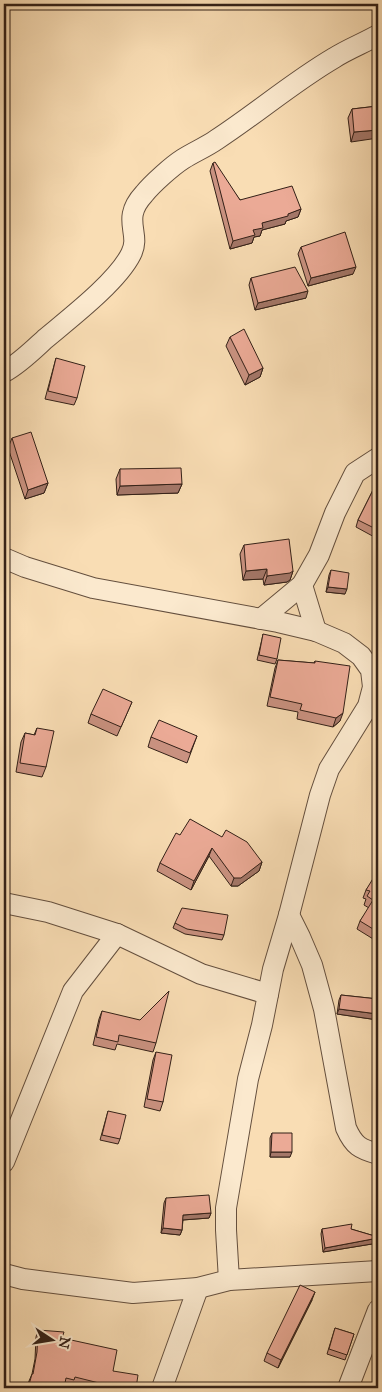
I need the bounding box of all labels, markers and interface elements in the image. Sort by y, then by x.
north arrow [28,1314,78,1364]
text: N [55,1335,74,1350]

